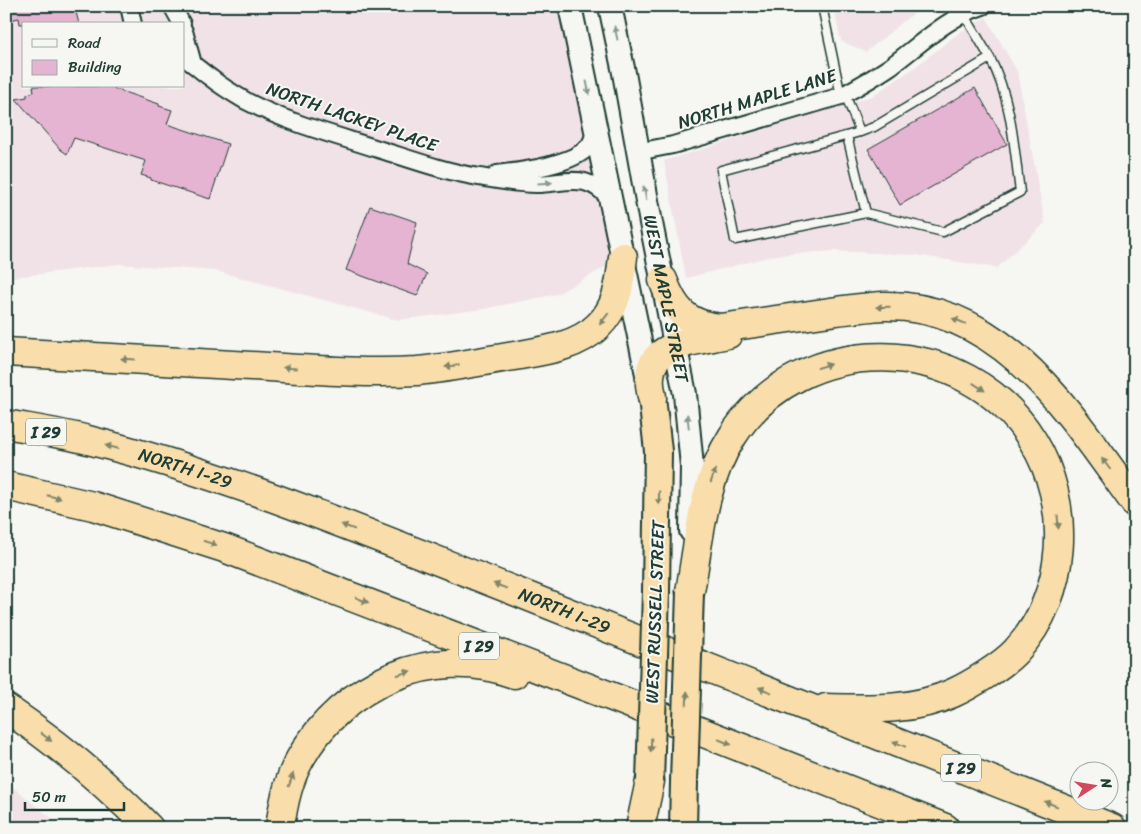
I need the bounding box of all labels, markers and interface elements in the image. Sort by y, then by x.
legend [22,22,185,88]
one-way arrow [612,26,620,41]
text: Road [68,30,101,56]
text: Building [68,54,122,80]
street label: NORTH MAPLE LANE [674,59,841,138]
street label: NORTH LACKEY PLACE [262,73,443,162]
one-way arrow [584,81,592,97]
one-way arrow [537,179,553,187]
one-way arrow [641,185,649,201]
street label: WEST MAPLE STREET [634,212,699,386]
one-way arrow [875,303,891,311]
one-way arrow [599,312,609,326]
one-way arrow [951,317,966,325]
one-way arrow [120,355,136,363]
one-way arrow [817,361,832,369]
one-way arrow [444,363,460,371]
one-way arrow [282,364,298,372]
one-way arrow [973,382,986,392]
one-way arrow [684,413,692,429]
road number: I 29 [26,418,66,446]
street label: NORTH I-29 [135,438,237,498]
one-way arrow [104,442,119,450]
one-way arrow [1101,457,1111,471]
one-way arrow [709,468,717,483]
one-way arrow [655,490,663,506]
one-way arrow [46,493,61,501]
one-way arrow [1055,514,1063,530]
street label: WEST RUSSELL STREET [636,519,674,704]
one-way arrow [341,523,356,530]
one-way arrow [202,540,217,547]
street label: NORTH I-29 [514,578,615,643]
one-way arrow [493,581,507,589]
one-way arrow [355,596,370,604]
road number: I 29 [459,632,499,659]
one-way arrow [397,668,412,676]
one-way arrow [757,686,772,694]
one-way arrow [683,690,691,706]
one-way arrow [39,731,52,742]
one-way arrow [647,737,655,753]
one-way arrow [718,738,732,746]
one-way arrow [892,740,907,747]
road number: I 29 [941,754,981,781]
north arrow [1068,762,1118,812]
one-way arrow [288,773,295,788]
text: N [1093,775,1120,791]
scale bar [25,779,124,811]
text: 50 m [32,784,67,810]
one-way arrow [1044,799,1058,807]

